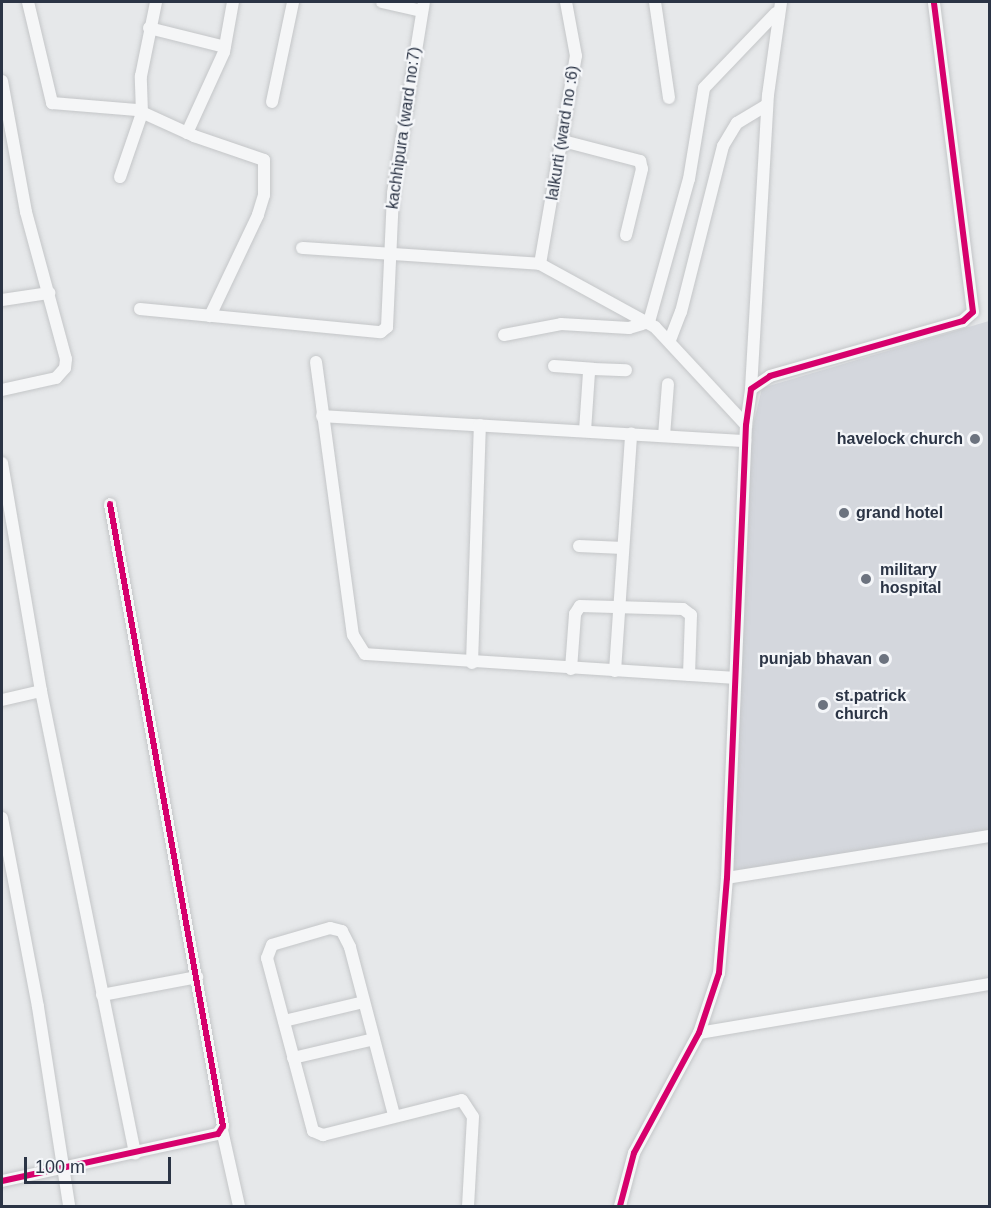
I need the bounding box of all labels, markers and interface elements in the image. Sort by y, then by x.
street label: kachhipura (ward no:7) [383,46,425,210]
street label: lalkurti (ward no :6) [543,64,583,202]
place label: havelock church [837,429,963,449]
marker: havelock church [968,432,982,446]
place label: grand hotel [856,503,943,523]
marker: grand hotel [837,506,851,520]
place label: military hospital [880,560,941,598]
marker: military hospital [857,570,875,588]
place label: punjab bhavan [759,649,872,669]
marker: punjab bhavan [877,652,891,666]
place label: st.patrick church [835,686,906,724]
marker: st.patrick church [816,698,830,712]
scale bar [27,1145,174,1183]
text: 100 m [35,1157,85,1177]

